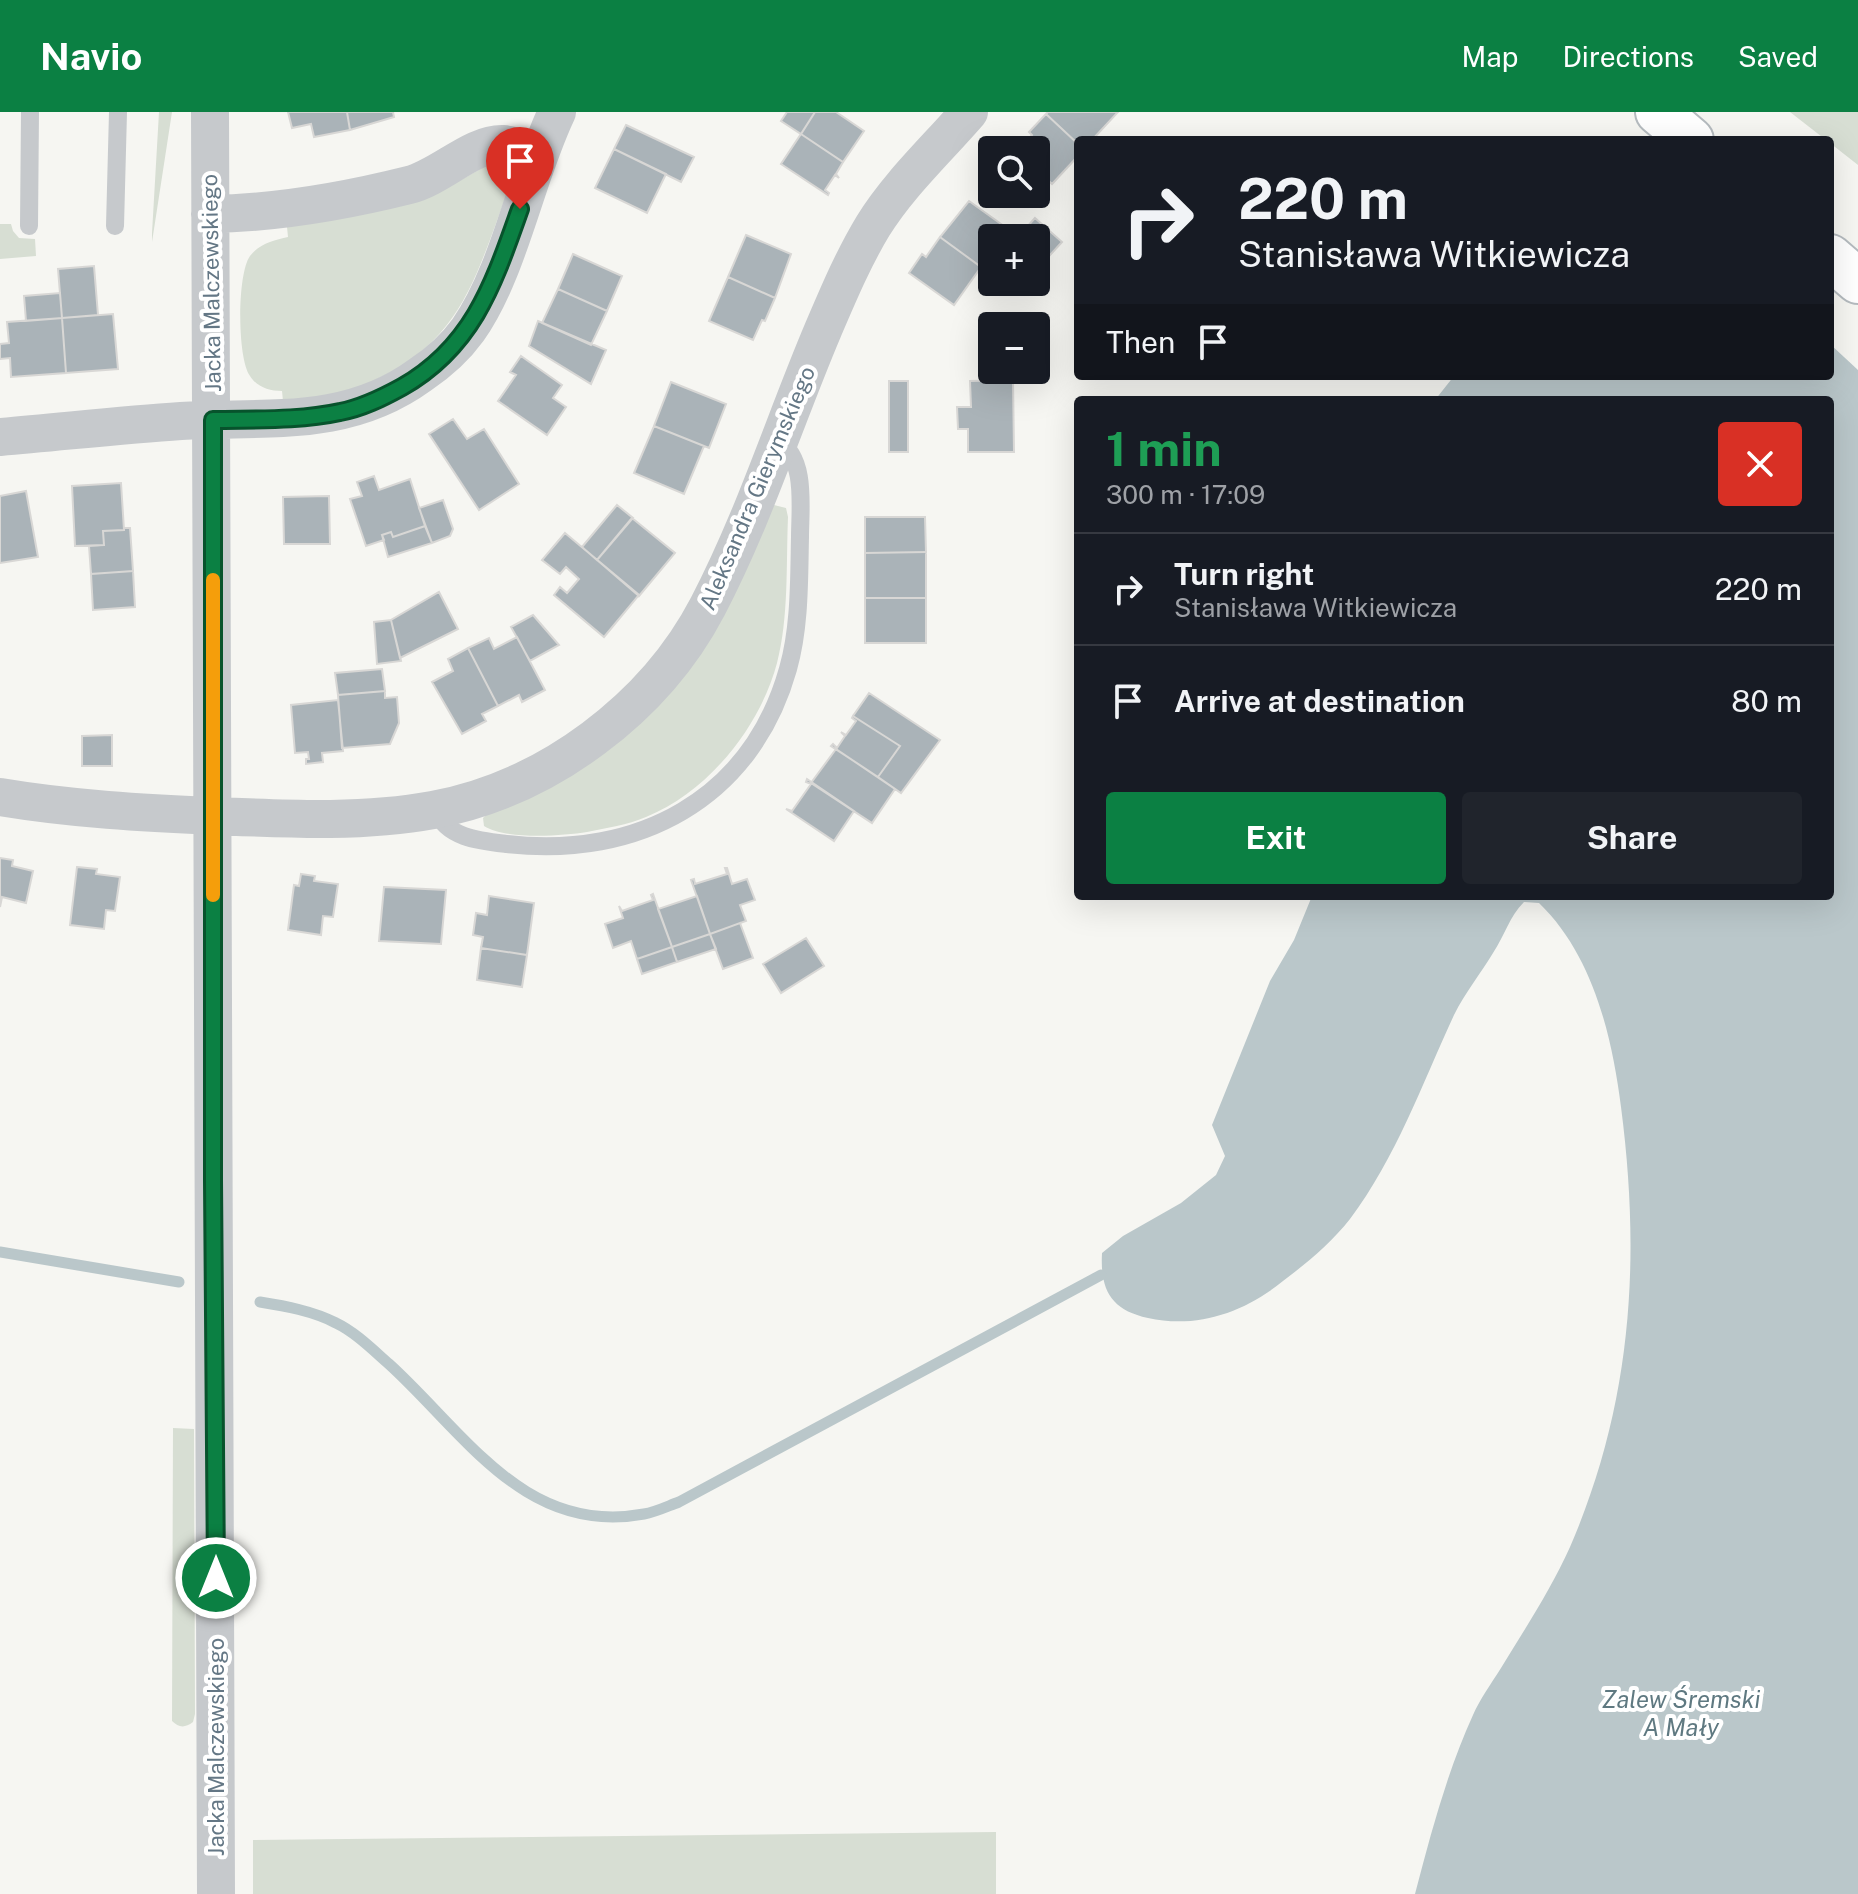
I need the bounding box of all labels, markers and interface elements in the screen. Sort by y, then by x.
text: Navio [40,34,142,79]
text: Map [1462,40,1518,73]
text: Directions [1562,40,1694,73]
text: Saved [1738,40,1818,73]
pin [486,127,554,209]
map controls [978,136,1050,384]
button: search [978,136,1050,208]
icon: arrive [498,139,542,183]
text: 220 m [1238,166,1408,232]
icon: right [1106,168,1210,272]
street label: Jacka Malczewskiego [196,174,226,392]
button: + [978,224,1050,296]
text: Stanisława Witkiewicza [1238,233,1630,275]
button: − [978,312,1050,384]
icon: arrive [1191,320,1235,364]
text: Then [1106,324,1175,360]
street label: Aleksandra Gierymskiego [694,362,820,614]
text: 1 min [1106,420,1222,477]
button: close [1718,422,1802,506]
text: 300 m · 17:09 [1106,479,1265,510]
text: Turn right [1174,556,1314,592]
icon: right [1106,567,1150,611]
text: 220 m [1715,571,1802,607]
text: Stanisława Witkiewicza [1174,592,1457,623]
icon: arrive [1106,679,1150,723]
text: Arrive at destination [1174,683,1465,719]
text: 80 m [1731,683,1802,719]
button: Exit [1106,792,1446,884]
button: Share [1462,792,1802,884]
position arrow [174,1536,258,1620]
street label: Jacka Malczewskiego [203,1638,229,1856]
water label: Zalew Śremski A Mały [1602,1684,1760,1741]

